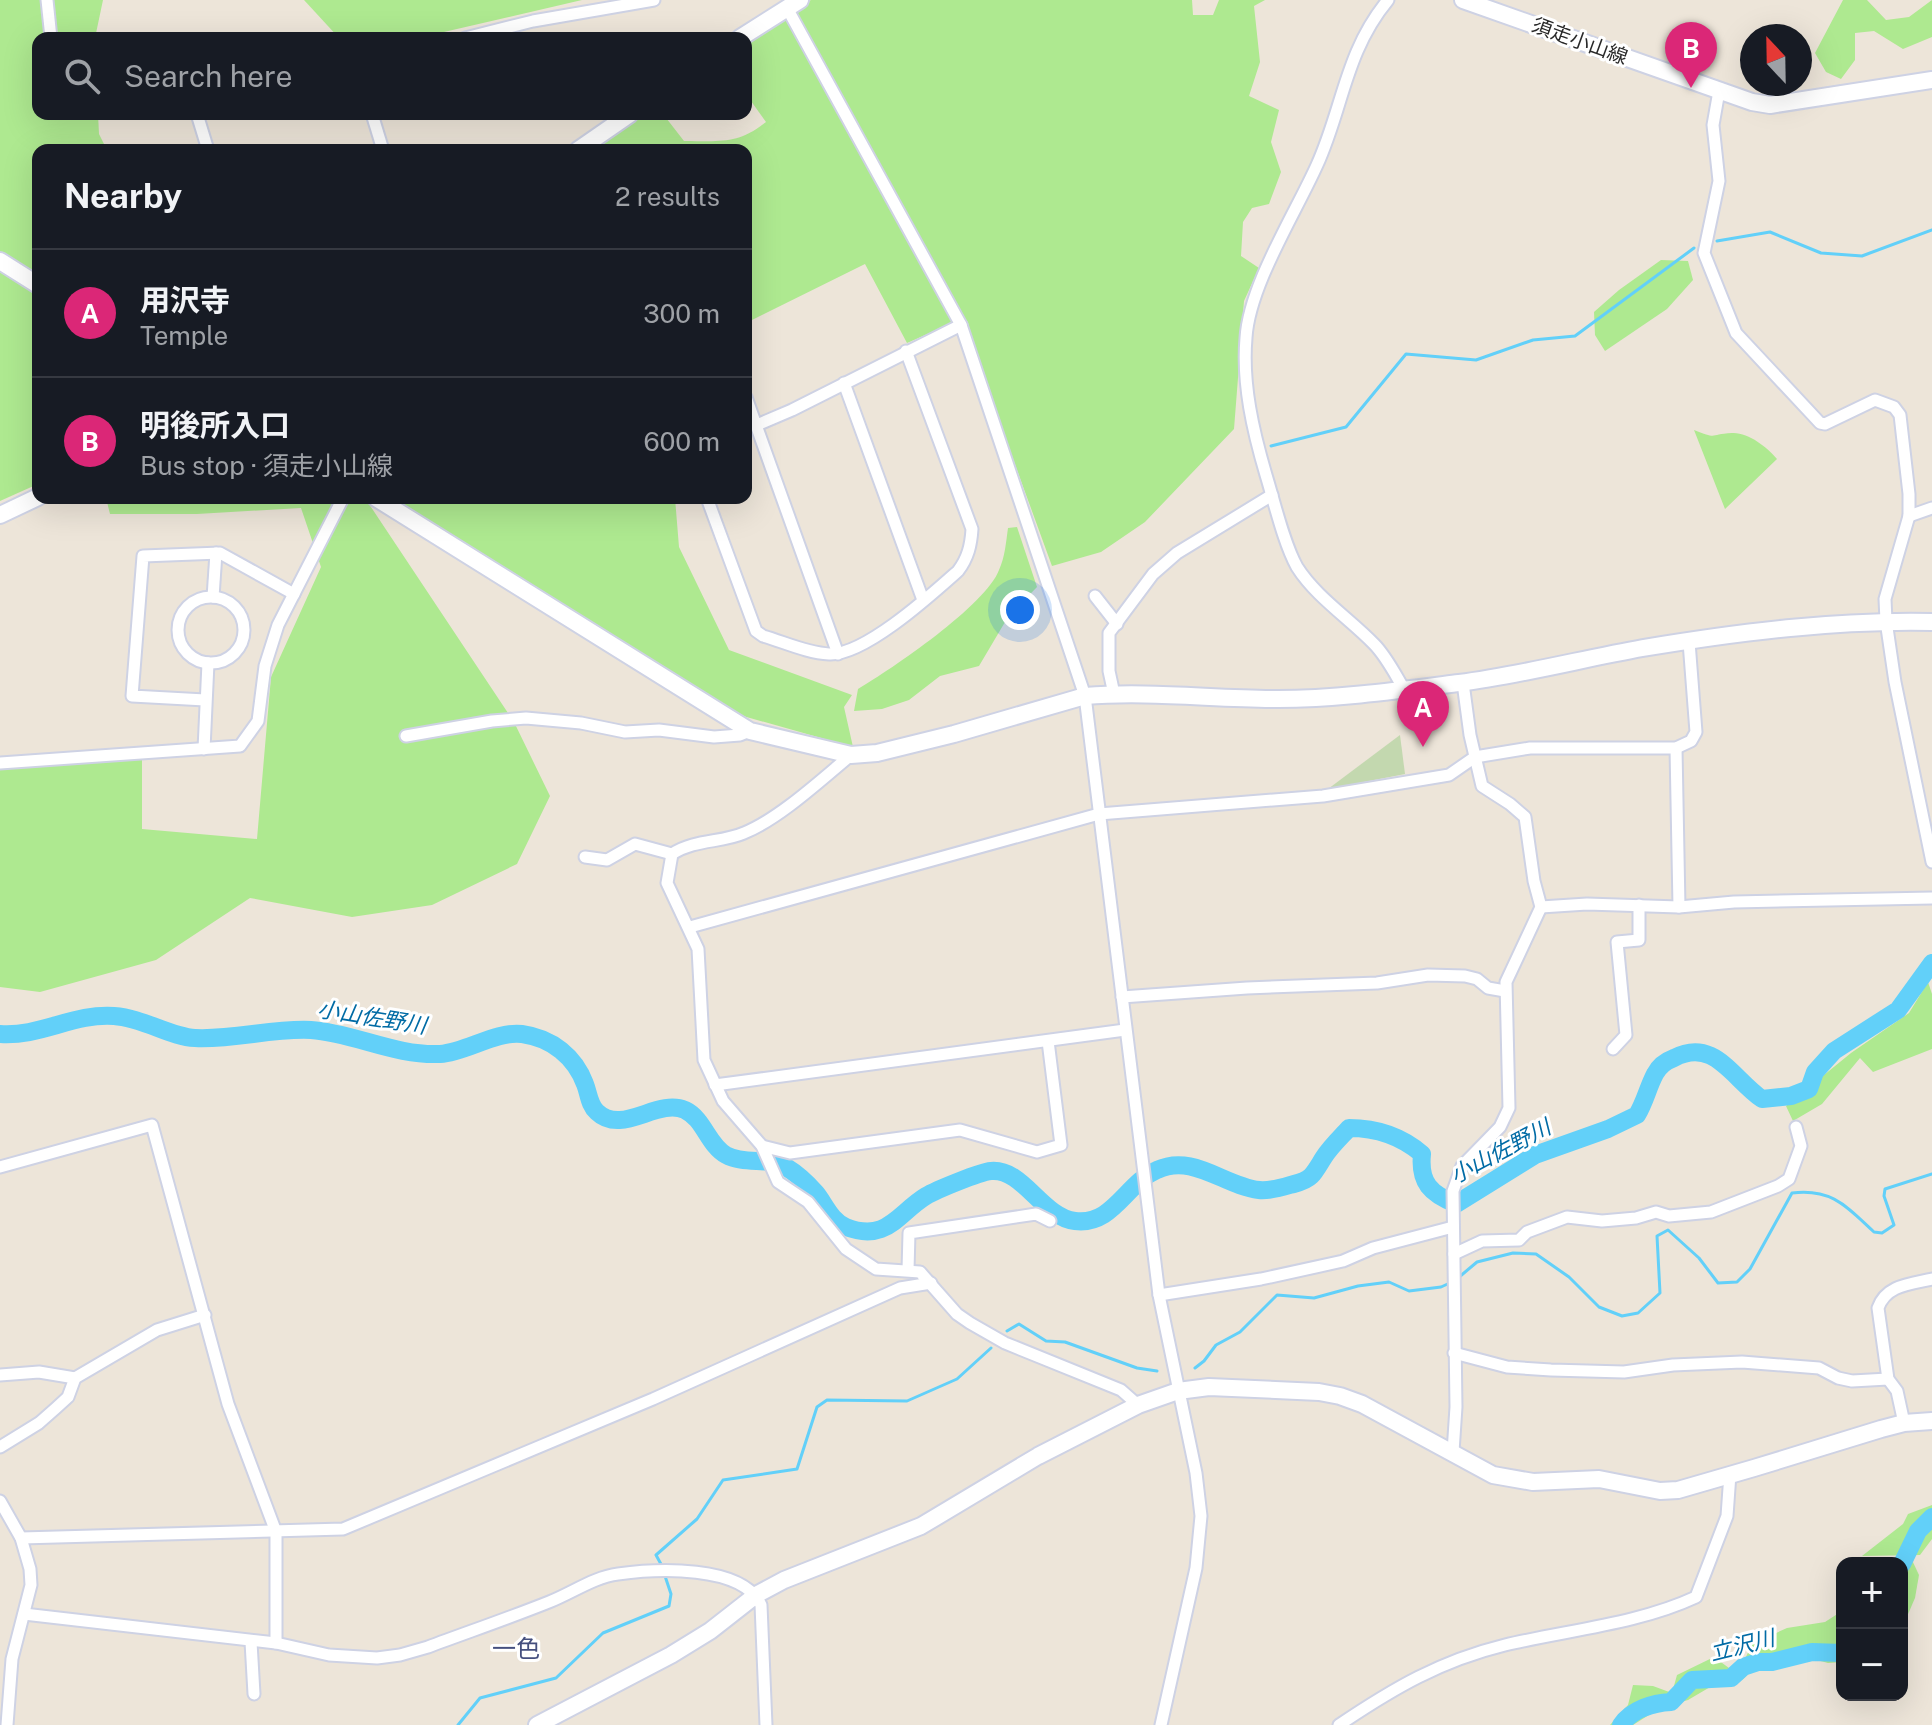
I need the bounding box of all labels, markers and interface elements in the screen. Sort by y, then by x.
street label: 須走小山線 [1529,13,1631,69]
pin: B [1665,22,1717,88]
north arrow [1740,24,1812,96]
search box [32,32,752,120]
icon: search [60,54,104,98]
text: Search here [124,58,292,94]
text: Nearby [64,176,182,216]
text: 2 results [615,181,720,212]
text: 用沢寺 [140,282,230,318]
text: A [81,298,99,329]
text: 300 m [643,298,720,329]
text: Temple [140,320,228,351]
text: 明後所入口 [140,407,290,443]
text: B [81,426,99,457]
text: 600 m [644,426,720,457]
text: Bus stop · 須走小山線 [140,450,393,481]
your location [1000,590,1040,630]
pin: A [1397,681,1449,747]
water label: 小山佐野川 [316,996,430,1039]
water label: 小山佐野川 [1445,1113,1556,1188]
map controls [1836,1557,1908,1701]
button: + [1836,1557,1908,1629]
water label: 立沢川 [1707,1624,1779,1666]
button: − [1836,1629,1908,1701]
district label: 一色 [492,1634,540,1662]

